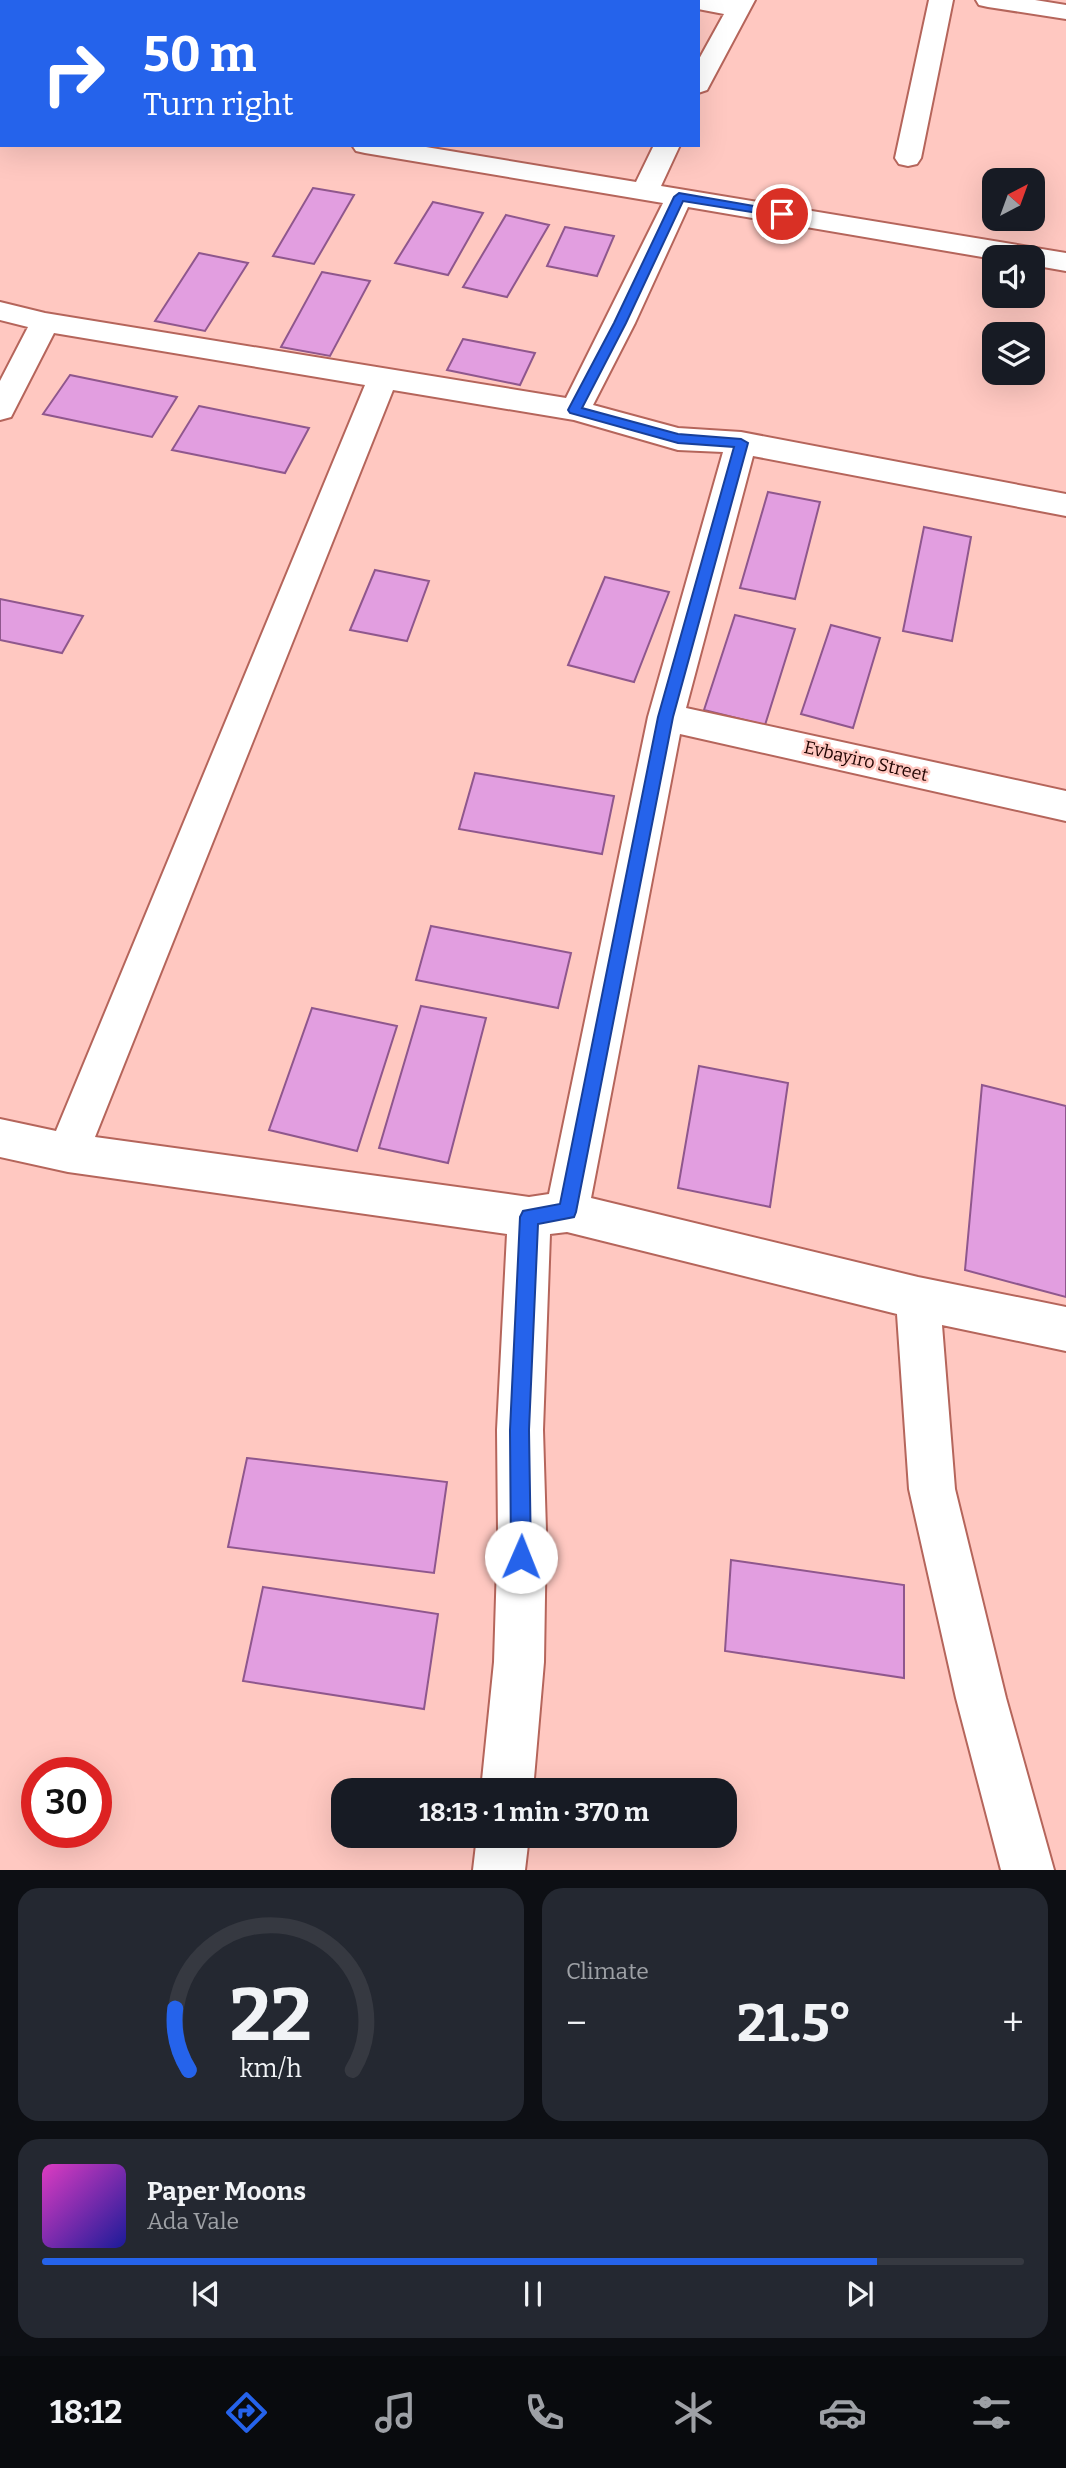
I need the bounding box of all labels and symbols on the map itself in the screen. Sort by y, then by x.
north arrow [982,168,1045,231]
pin [752,184,812,244]
street label: Evbayiro Street [802,736,931,786]
position arrow [484,1520,558,1594]
speed limit sign: 30 [21,1757,112,1848]

